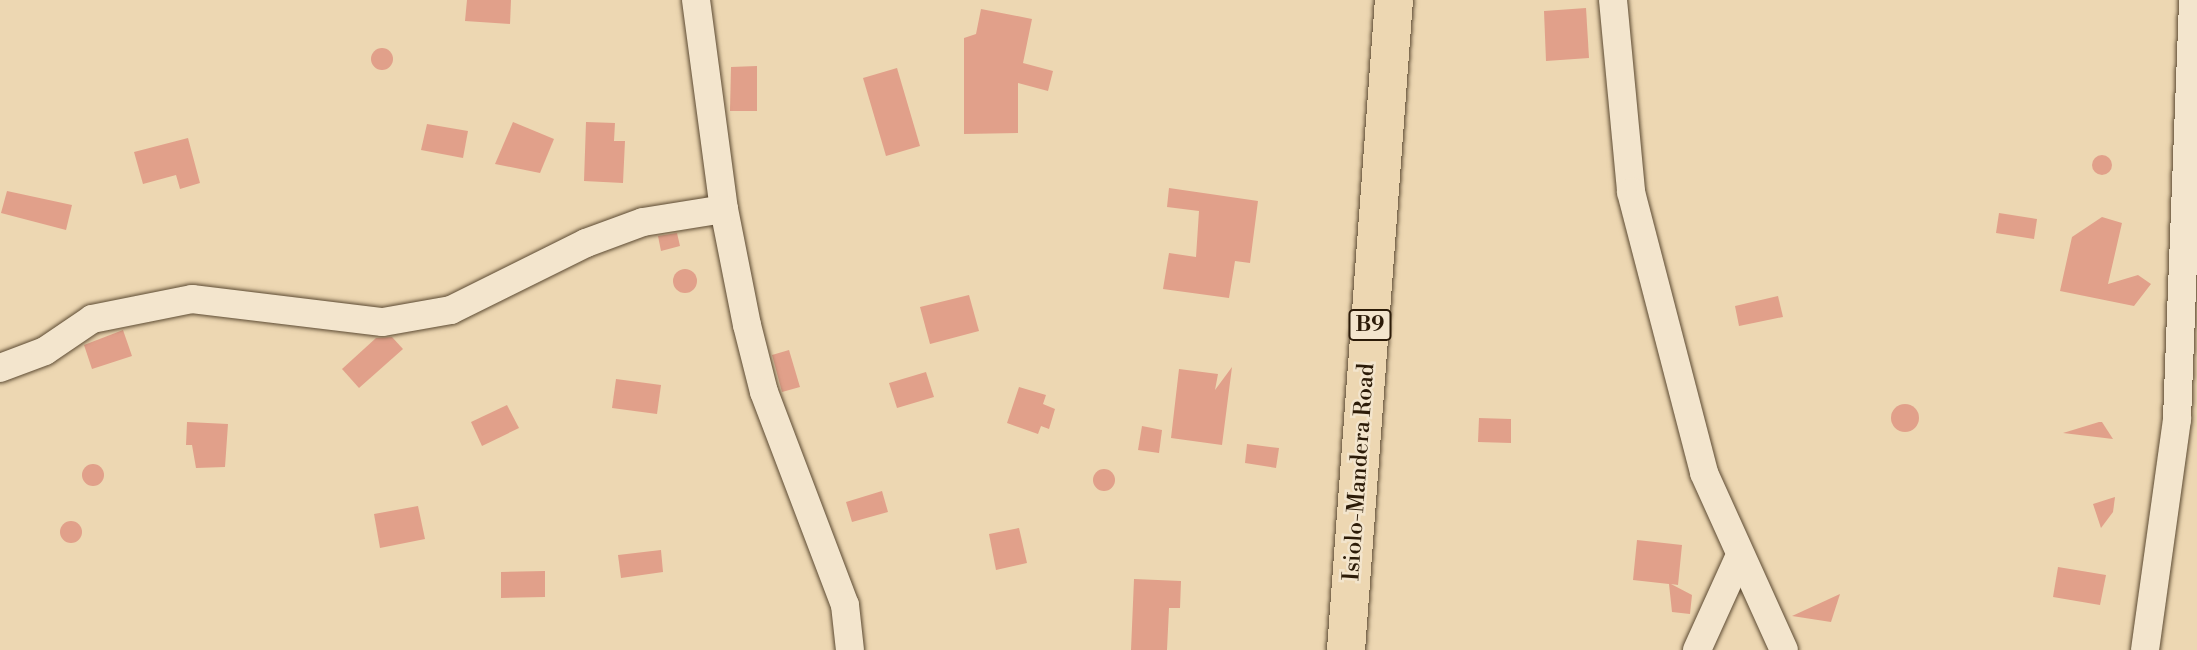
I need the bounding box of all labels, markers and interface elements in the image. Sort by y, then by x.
road number: B9 [1347,308,1393,342]
street label: Isiolo-Mandera Road [1338,362,1380,582]

